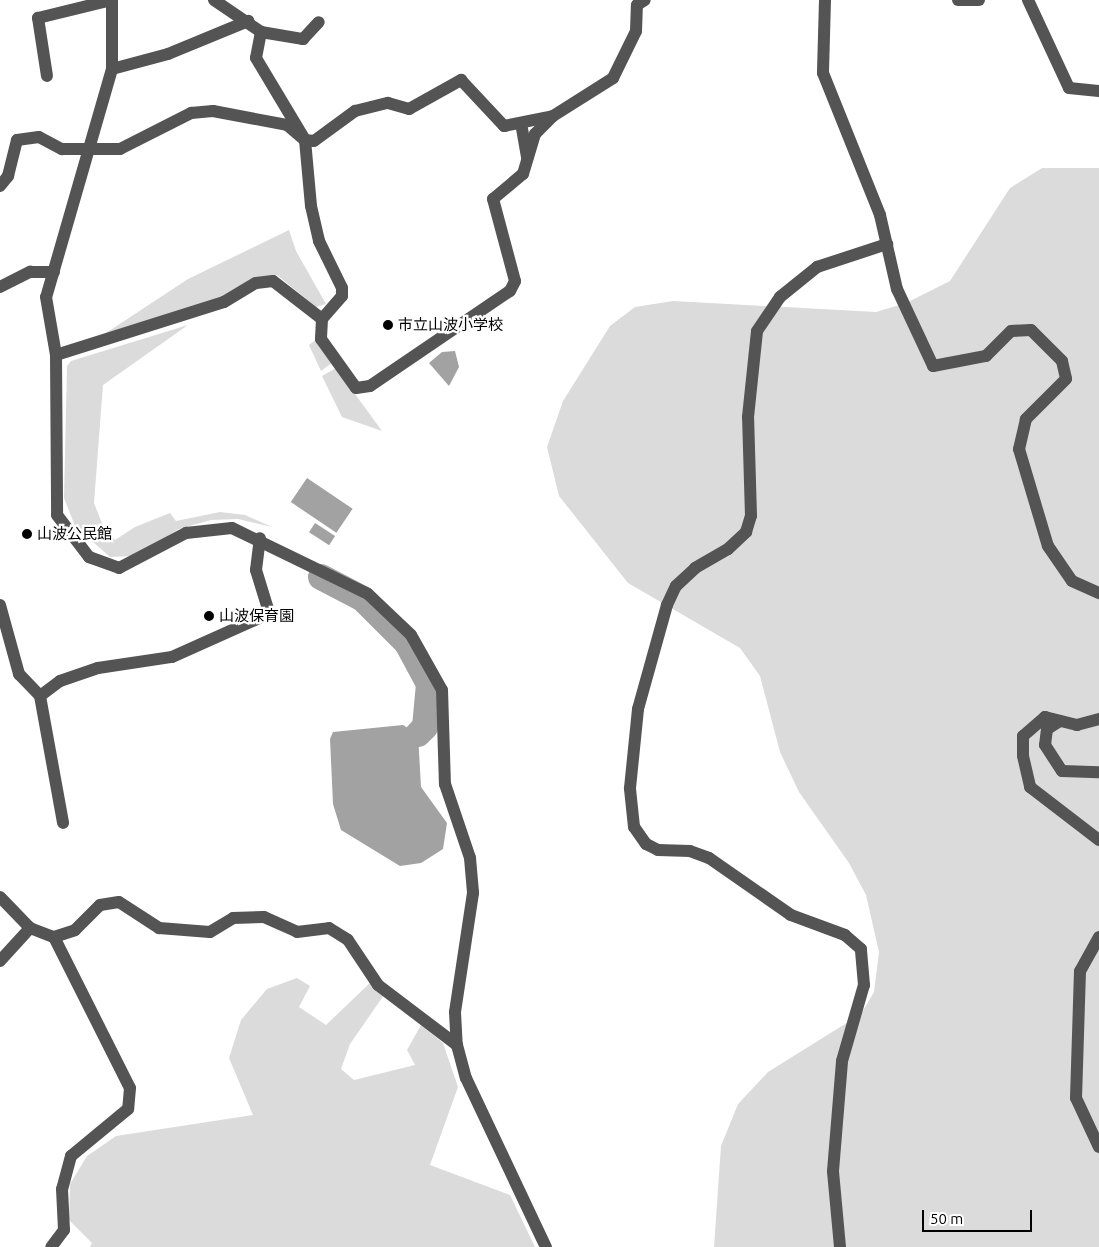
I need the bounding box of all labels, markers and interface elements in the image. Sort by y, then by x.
place label: 市立山波小学校 [398,316,503,334]
marker: 市立山波小学校 [382,319,394,331]
place label: 山波公民館 [37,525,112,543]
marker: 山波公民館 [21,528,33,540]
place label: 山波保育園 [219,607,294,625]
marker: 山波保育園 [203,610,215,622]
scale bar [924,1200,1034,1232]
text: 50 m [930,1210,963,1227]

